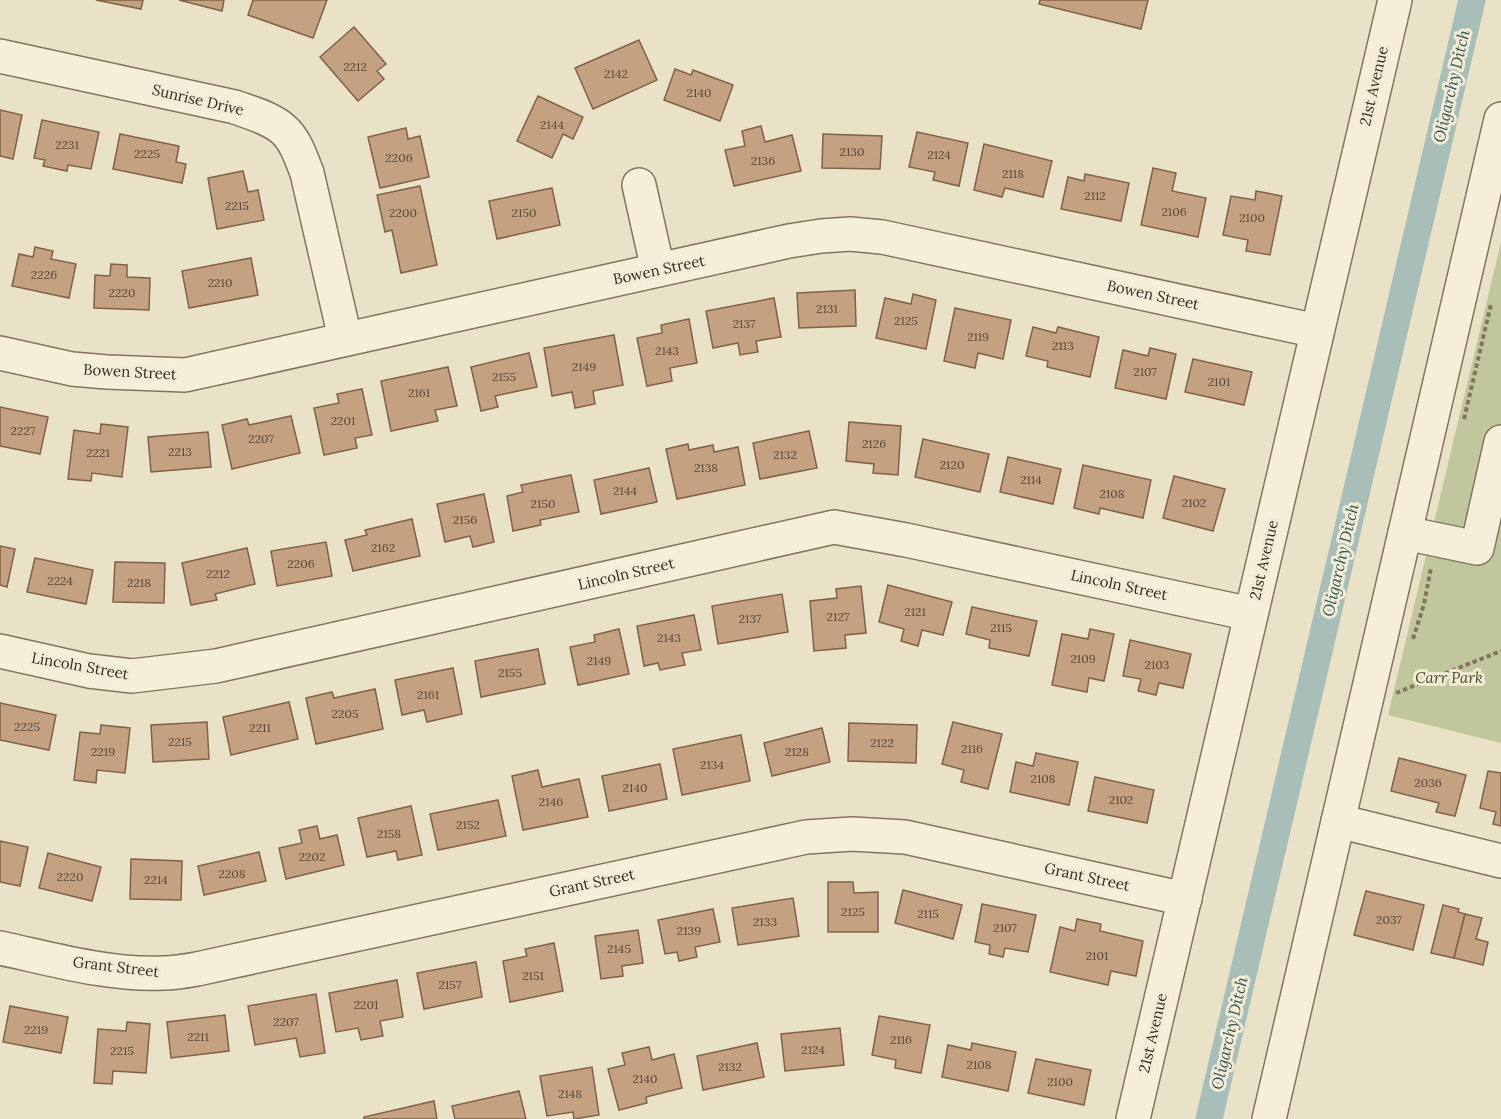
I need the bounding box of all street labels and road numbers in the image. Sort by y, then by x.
street label: 21st Avenue [1355,44,1392,128]
street label: Sunrise Drive [150,80,246,119]
street label: Bowen Street [611,250,707,289]
street label: Bowen Street [1105,275,1201,314]
street label: Bowen Street [83,360,177,383]
street label: 21st Avenue [1245,518,1282,602]
street label: Lincoln Street [576,553,676,594]
street label: Lincoln Street [1069,565,1169,604]
street label: Lincoln Street [30,648,130,683]
street label: Grant Street [1043,858,1132,895]
street label: Grant Street [547,864,637,901]
street label: Grant Street [72,952,160,981]
street label: 21st Avenue [1134,991,1171,1075]

